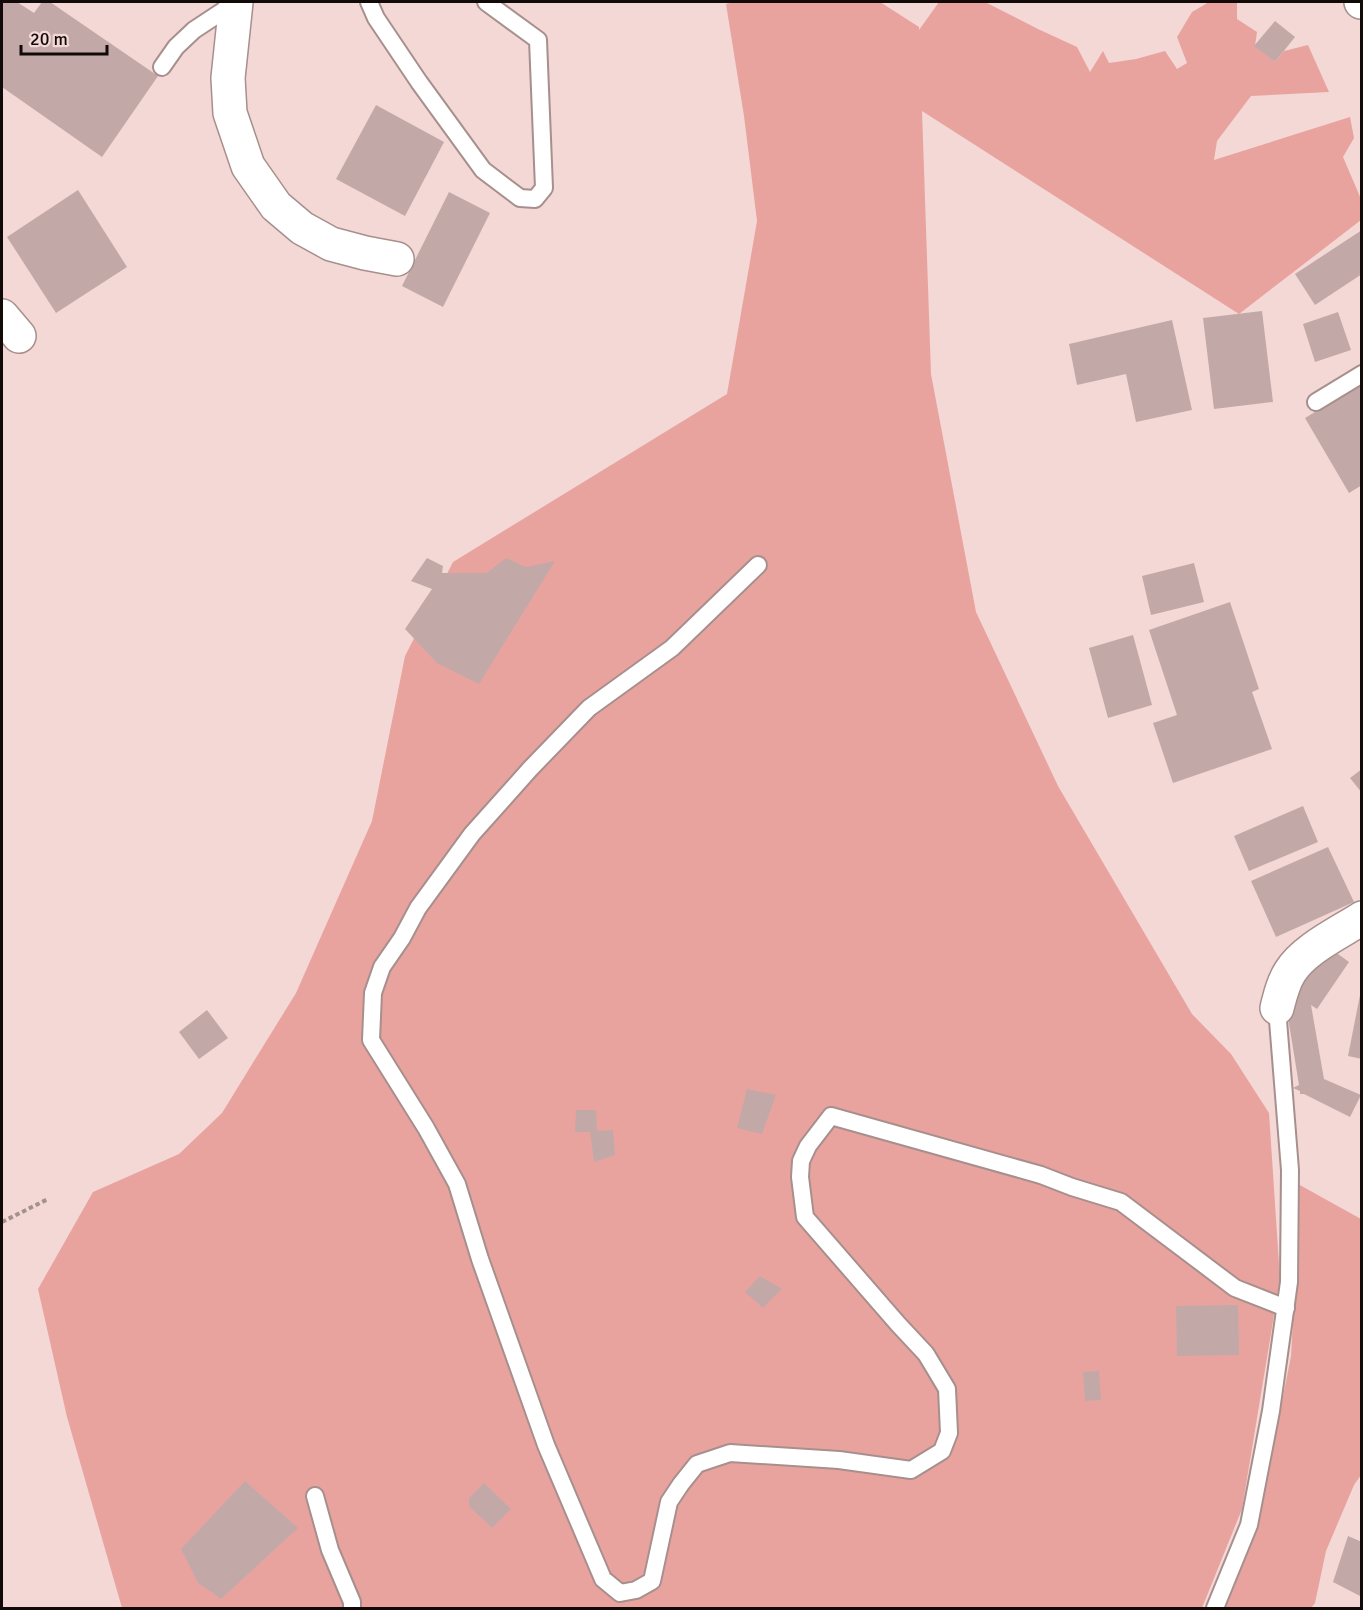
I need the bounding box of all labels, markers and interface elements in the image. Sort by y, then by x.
scale bar [21,18,106,56]
text: 20 m [30,28,68,50]

